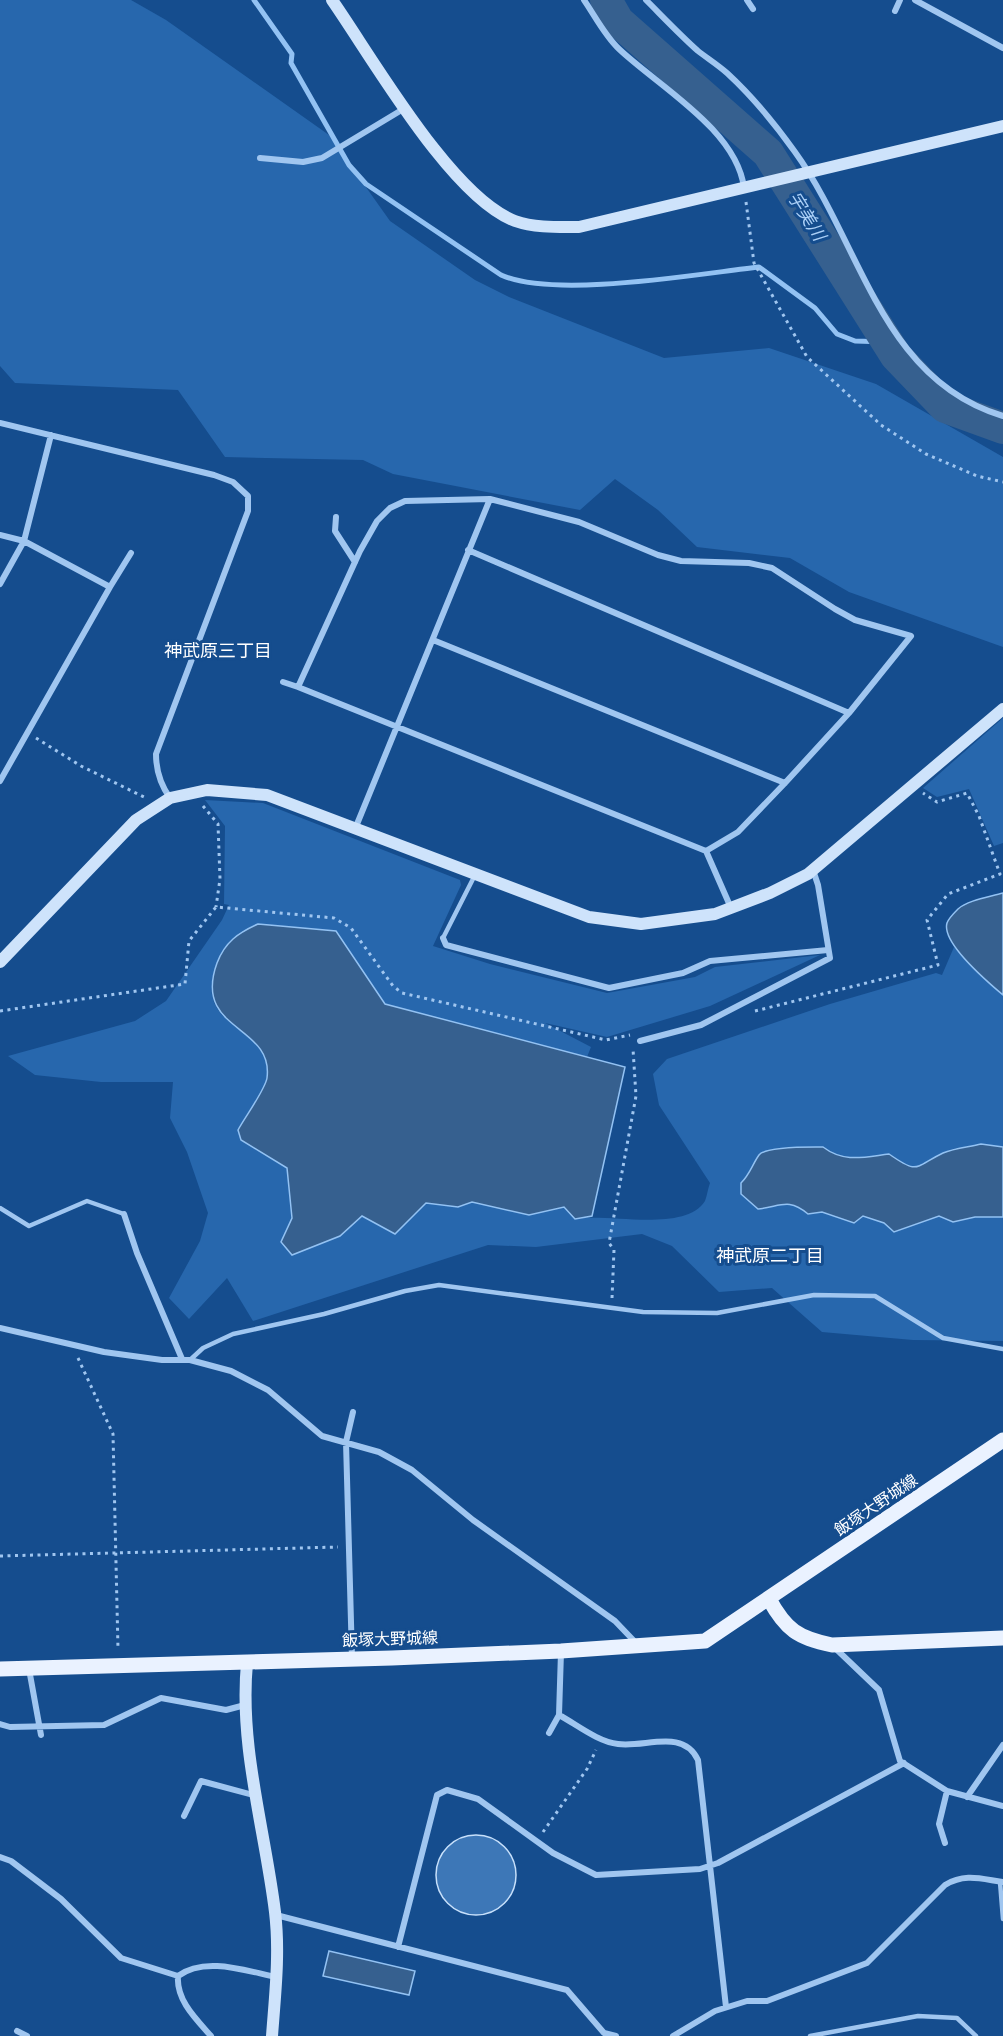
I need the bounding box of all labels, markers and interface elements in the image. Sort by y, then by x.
water label: 宇美川 [784,188,831,246]
district label: 神武原三丁目 [164,640,272,661]
district label: 神武原二丁目 [716,1245,824,1266]
street label: 飯塚大野城線 [831,1470,921,1540]
street label: 飯塚大野城線 [342,1628,438,1650]

